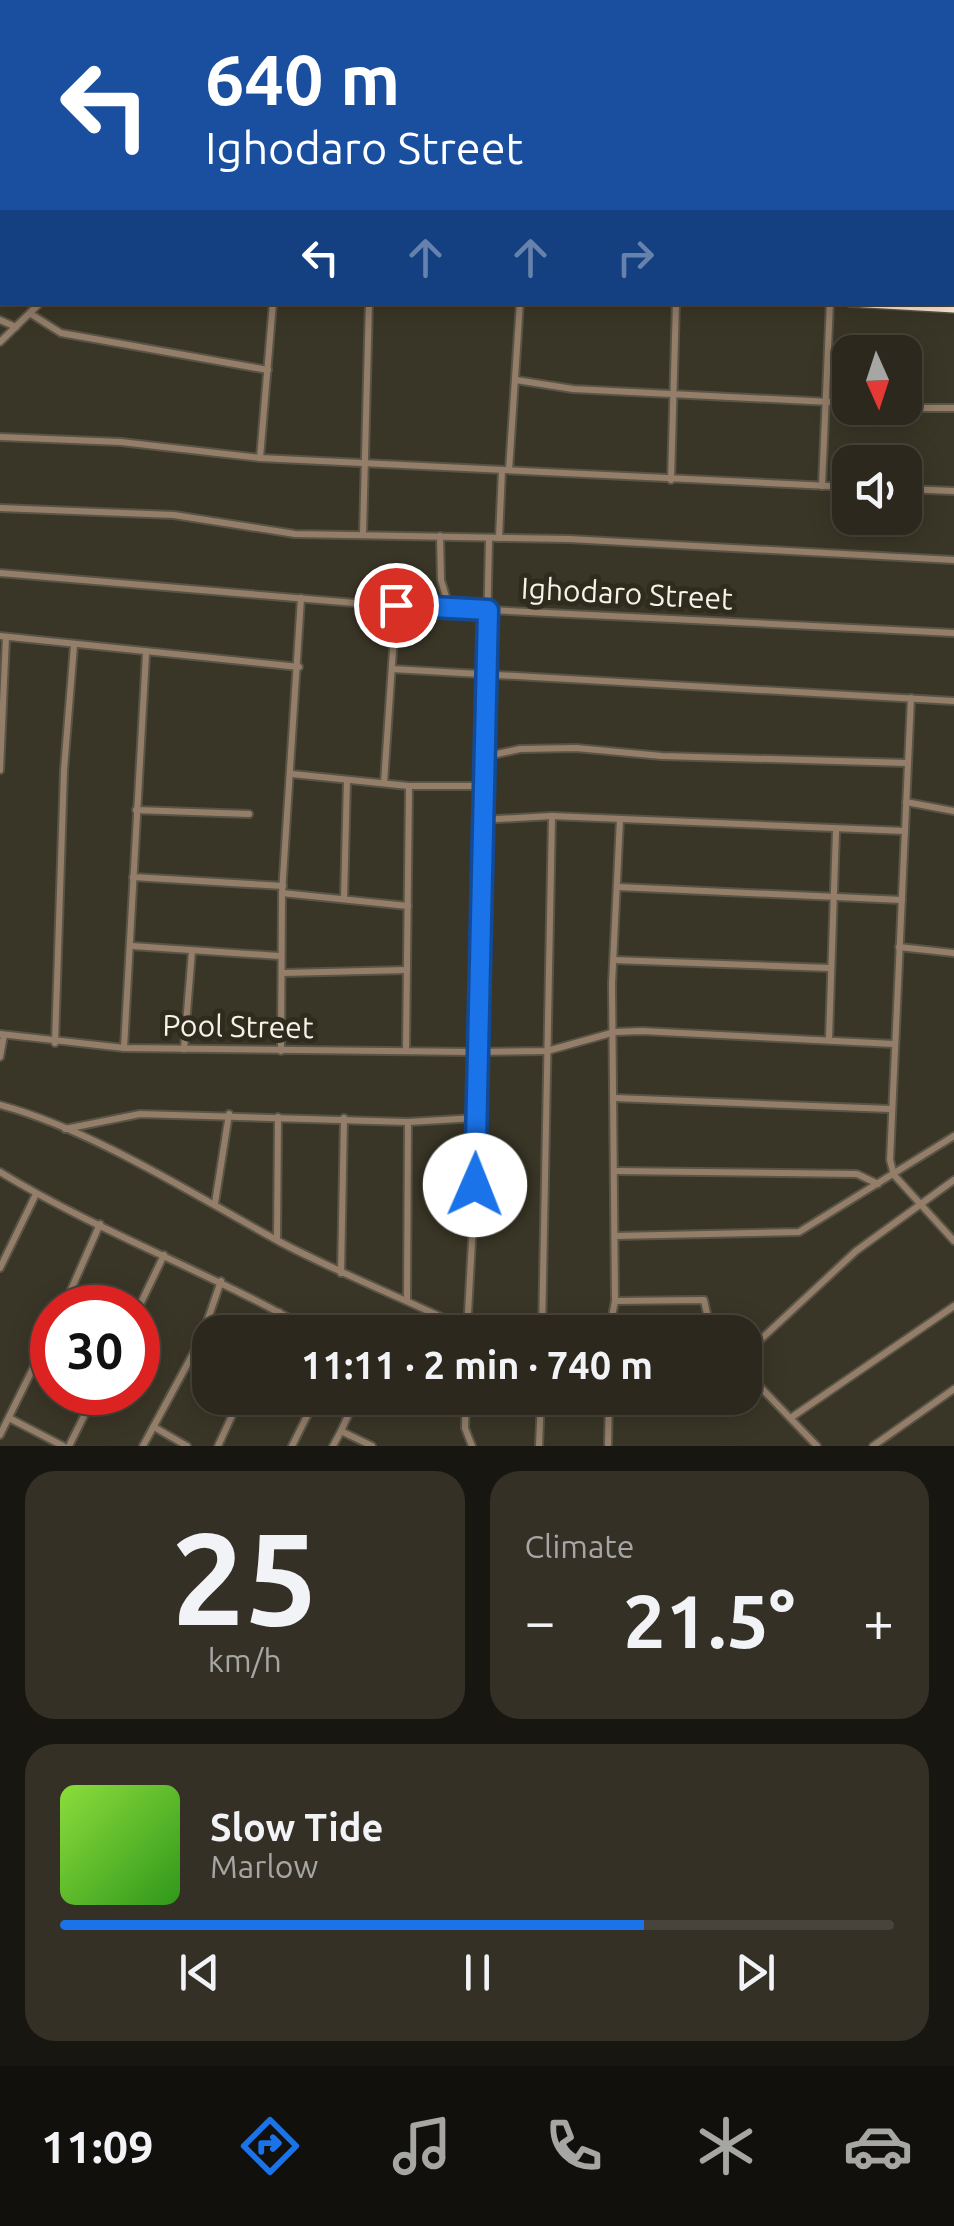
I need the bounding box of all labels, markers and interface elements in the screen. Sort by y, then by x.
icon: left [40,40,170,170]
text: 640 m [205,40,400,118]
text: Ighodaro Street [205,122,523,173]
icon: left [293,230,348,285]
icon: ahead [398,230,453,285]
icon: ahead [503,230,558,285]
icon: right [608,230,663,285]
north arrow [832,335,922,425]
map controls [832,335,922,535]
button: sound [832,445,922,535]
pin [354,563,439,648]
street label: Ighodaro Street [520,570,734,616]
icon: arrive [369,578,424,633]
street label: Pool Street [162,1008,314,1044]
position arrow [423,1133,527,1237]
speed limit sign: 30 [30,1285,160,1415]
text: 11:11 · 2 min · 740 m [301,1344,653,1386]
text: 25 [171,1504,318,1650]
text: Climate [525,1528,635,1564]
text: 21.5° [623,1578,795,1662]
text: − [525,1590,556,1651]
text: + [863,1590,894,1651]
text: km/h [208,1642,282,1678]
text: Slow Tide [210,1806,383,1848]
text: Marlow [210,1848,318,1884]
icon: previous [172,1945,227,2000]
icon: pause [450,1945,505,2000]
icon: next [728,1945,783,2000]
icon: directions [235,2111,305,2181]
icon: music [387,2111,457,2181]
icon: phone [539,2111,609,2181]
icon: climate [691,2111,761,2181]
icon: car [843,2111,913,2181]
text: 11:09 [41,2121,154,2172]

